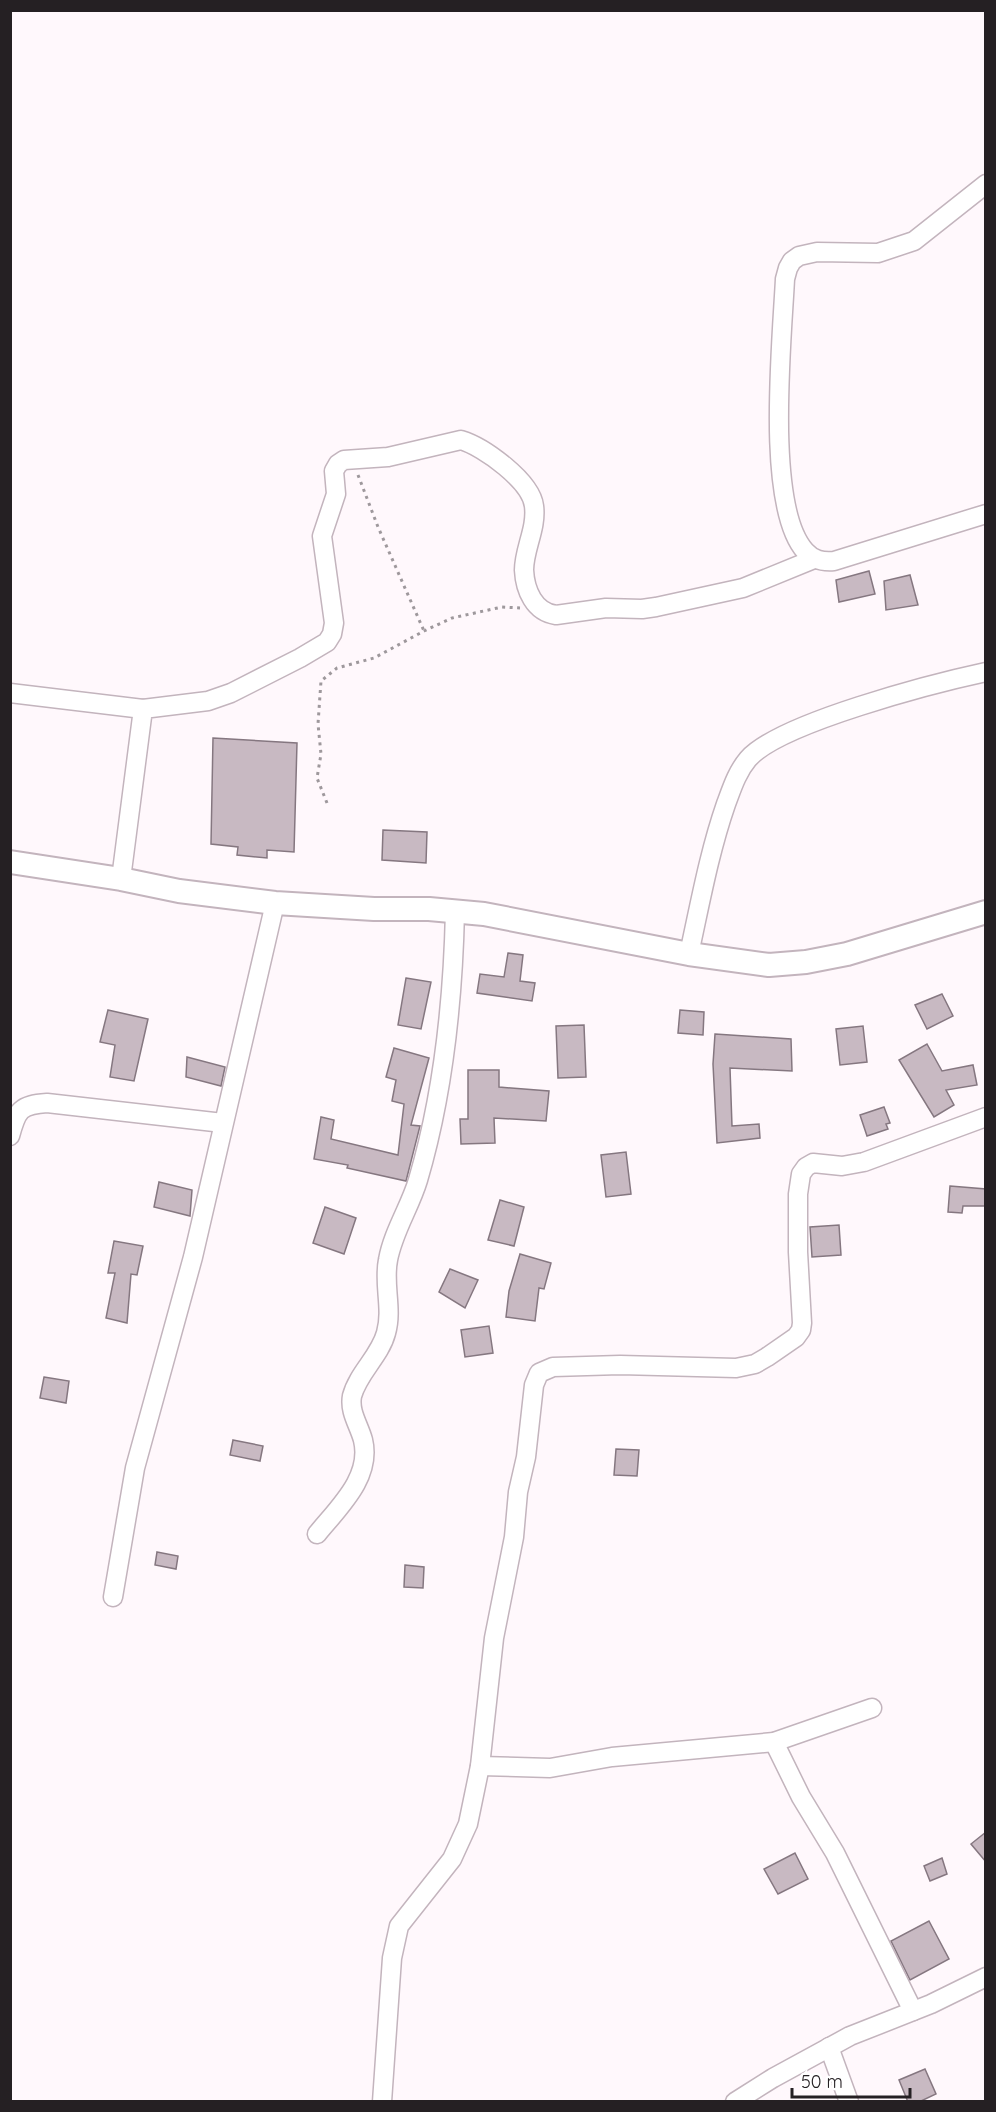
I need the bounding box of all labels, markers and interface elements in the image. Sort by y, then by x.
scale bar [792,2061,910,2099]
text: 50 m [801,2070,843,2093]

